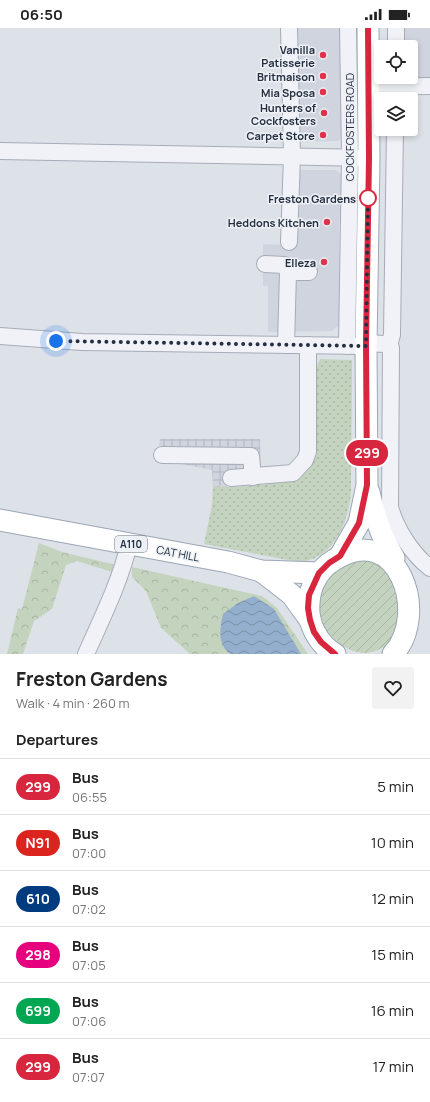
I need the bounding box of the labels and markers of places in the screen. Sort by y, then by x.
place label: Vanilla Patisserie [261,42,315,70]
marker: Vanilla Patisserie [318,50,328,60]
place label: Britmaison [257,69,315,84]
marker: Britmaison [318,71,328,81]
place label: Mia Sposa [261,85,315,100]
marker: Mia Sposa [318,87,328,97]
place label: Hunters of Cockfosters [251,100,317,128]
marker: Hunters of Cockfosters [319,108,329,118]
place label: Carpet Store [246,128,315,143]
marker: Carpet Store [318,130,328,140]
marker: Freston Gardens [359,189,377,207]
place label: Freston Gardens [268,191,356,206]
place label: Heddons Kitchen [228,215,319,230]
marker: Heddons Kitchen [322,217,332,227]
place label: Elleza [285,255,316,270]
marker: Elleza [319,257,329,267]

